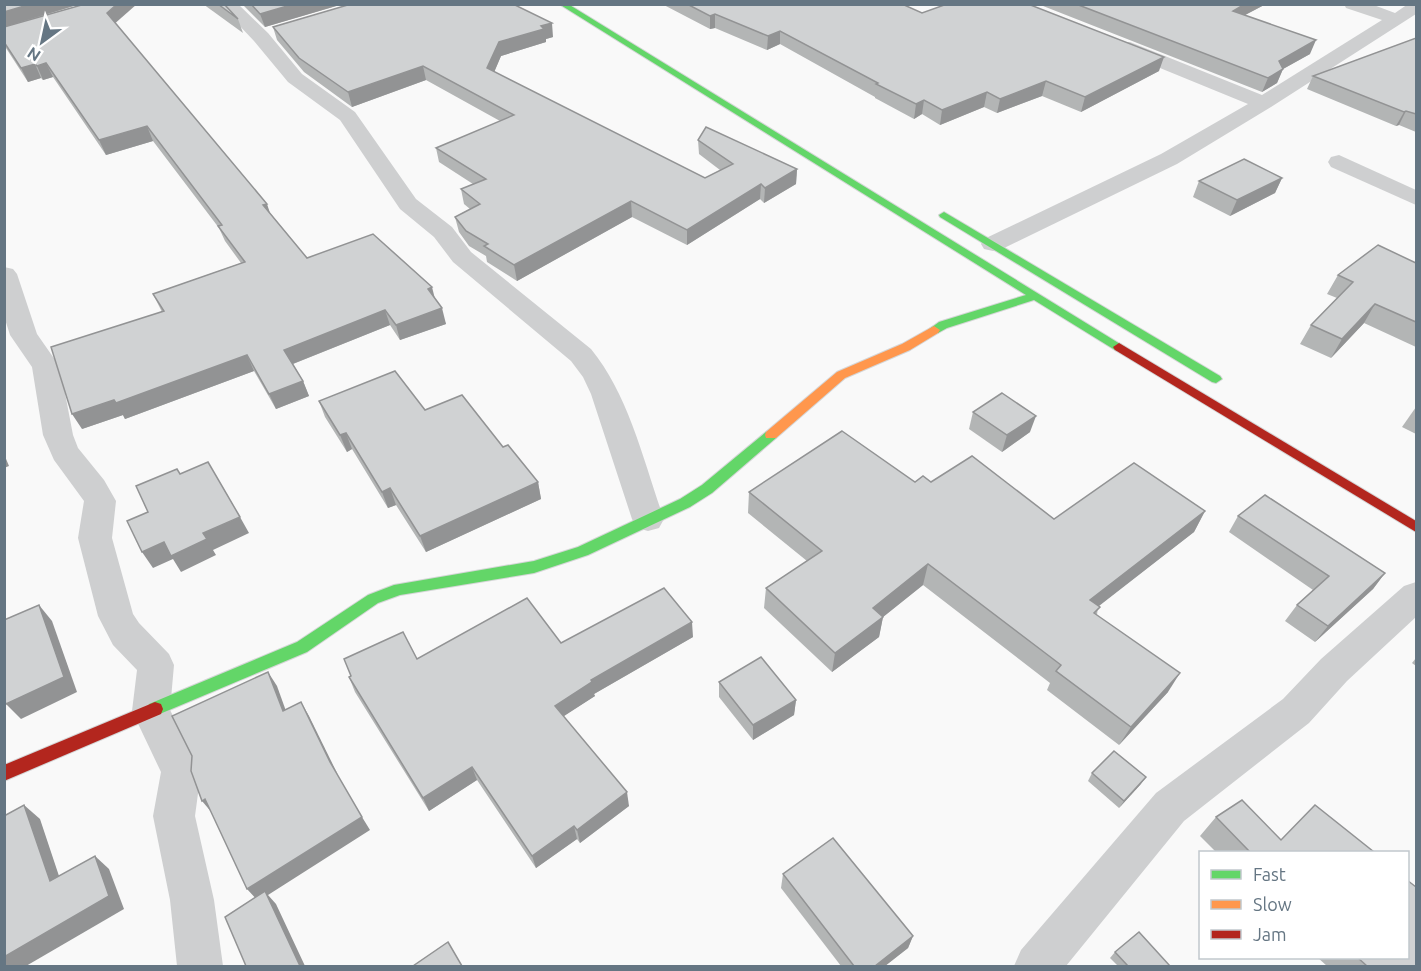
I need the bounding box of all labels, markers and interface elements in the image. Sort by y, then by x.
north arrow [12,12,72,72]
text: N [24,44,44,65]
legend [1199,851,1409,959]
text: Fast [1253,864,1286,884]
text: Slow [1253,894,1292,914]
text: Jam [1253,924,1287,944]

